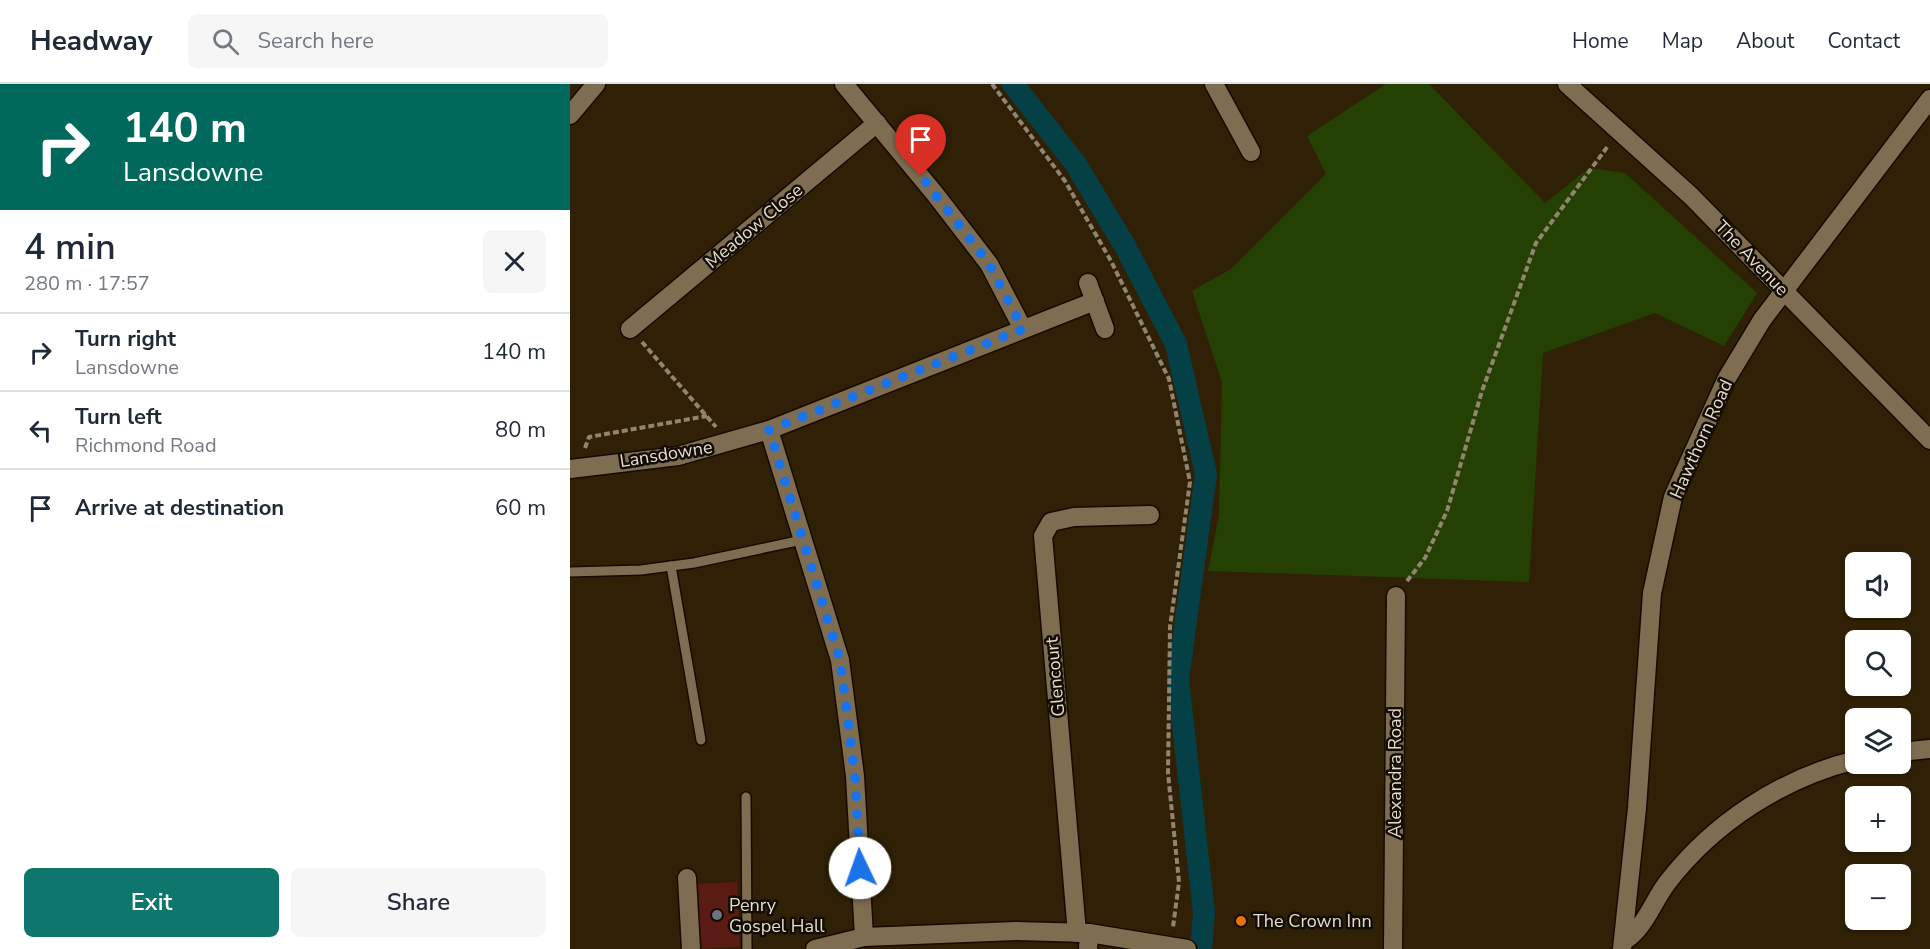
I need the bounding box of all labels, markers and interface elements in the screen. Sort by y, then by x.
search box [188,14,608,68]
text: Headway [30,22,152,60]
icon: search [209,25,242,58]
text: Search here [257,26,374,56]
text: Home [1572,27,1629,55]
text: Map [1662,27,1703,55]
text: About [1736,27,1794,55]
text: Contact [1827,27,1900,55]
text: 140 m [123,100,247,157]
icon: right [24,108,102,186]
pin [895,114,946,176]
icon: arrive [904,123,937,156]
text: Lansdowne [123,154,263,191]
street label: Meadow Close [700,178,808,274]
street label: The Avenue [1710,215,1794,301]
text: 4 min [24,223,116,272]
button: close [483,230,546,293]
text: 280 m · 17:57 [24,270,150,297]
text: Turn right [75,324,176,354]
icon: right [24,336,57,369]
text: 140 m [482,337,546,367]
text: Lansdowne [75,354,179,381]
street label: Hawthorn Road [1664,376,1738,502]
text: Turn left [75,402,162,432]
icon: left [24,414,57,447]
text: 80 m [495,415,546,445]
text: Richmond Road [75,432,217,459]
street label: Lansdowne [618,435,714,473]
icon: arrive [24,492,57,525]
text: Arrive at destination [75,493,284,523]
text: 60 m [495,493,546,523]
map controls [1845,552,1911,930]
button: sound [1845,552,1911,618]
button: search [1845,630,1911,696]
street label: Glencourt [1040,636,1070,718]
street label: Alexandra Road [1383,708,1407,838]
button: layers [1845,708,1911,774]
button: + [1845,786,1911,852]
position arrow [828,836,892,900]
button: − [1845,864,1911,930]
button: Exit [24,868,279,937]
button: Share [291,868,546,937]
place label: Penry Gospel Hall [729,893,825,938]
marker: Penry Gospel Hall [710,908,724,922]
place label: The Crown Inn [1253,909,1372,933]
marker: The Crown Inn [1234,914,1248,928]

